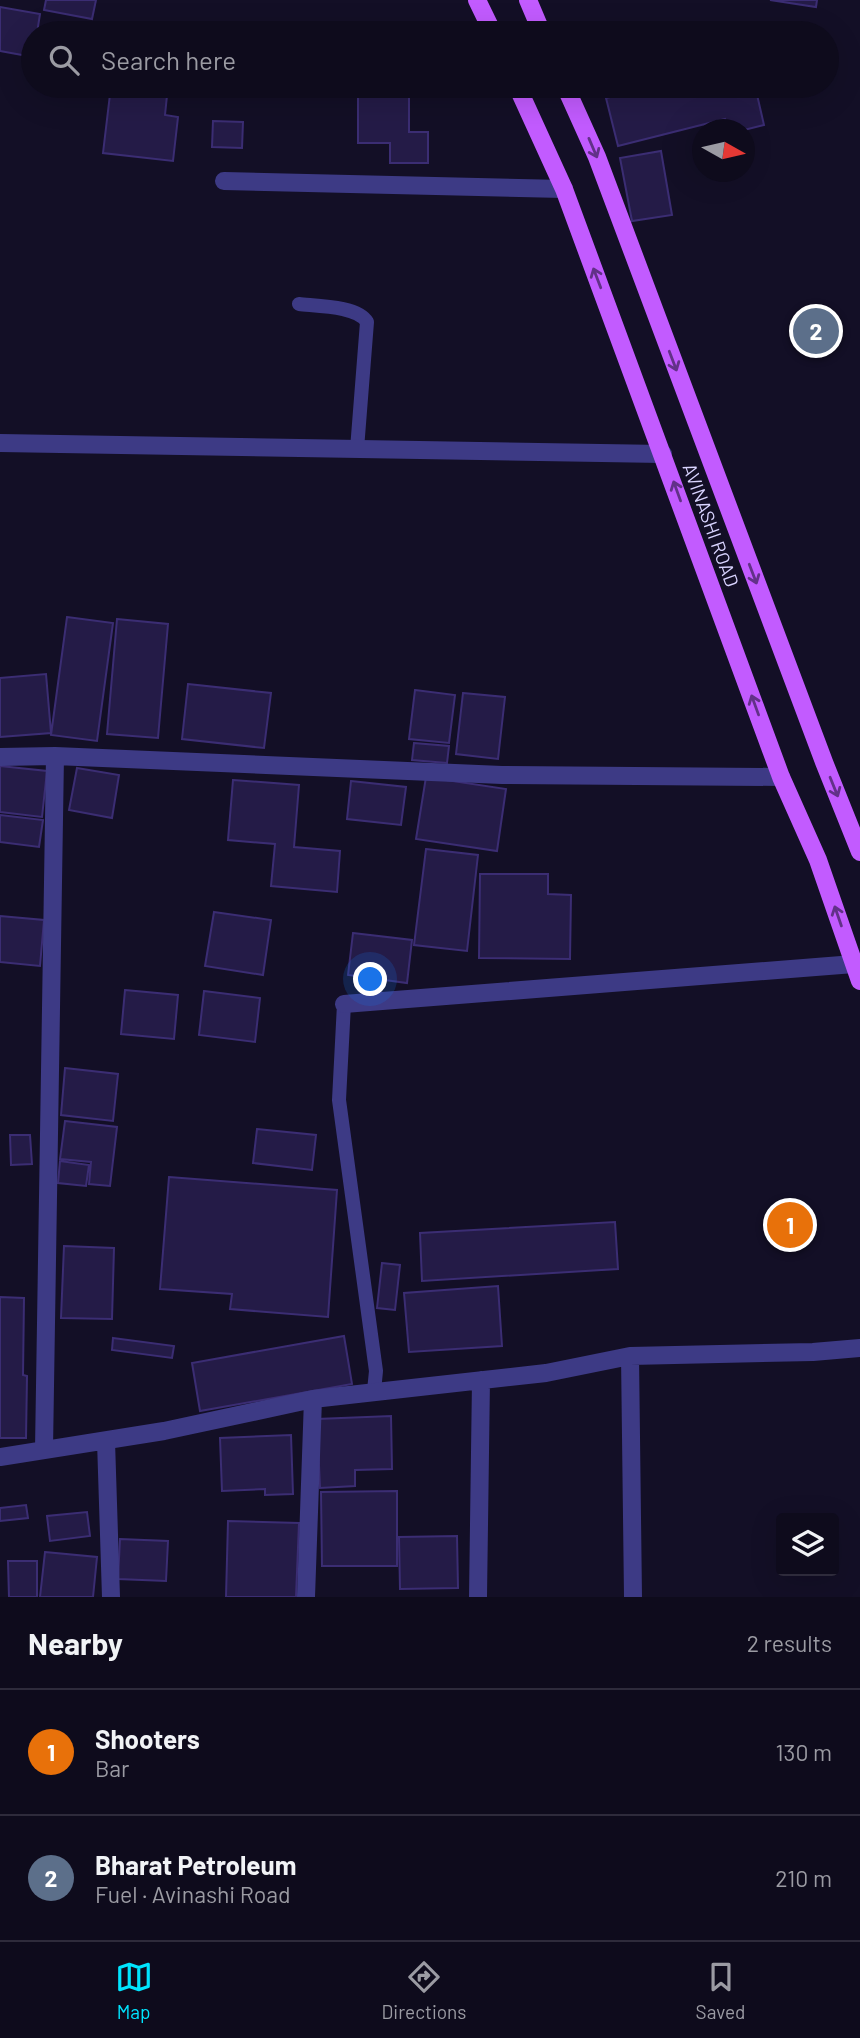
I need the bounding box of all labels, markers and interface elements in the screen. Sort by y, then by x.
search box [21,21,839,98]
icon: search [45,41,83,79]
text: Search here [101,44,236,75]
north arrow [692,119,755,182]
one-way arrow [587,137,600,159]
one-way arrow [590,268,602,289]
pin: 2 [793,305,839,357]
one-way arrow [668,350,680,372]
street label: AVINASHI ROAD [679,460,744,590]
one-way arrow [669,481,682,503]
one-way arrow [748,563,760,585]
one-way arrow [747,694,760,716]
one-way arrow [828,775,841,797]
one-way arrow [831,906,843,928]
your location [353,962,387,996]
pin: 1 [767,1199,813,1251]
map controls [776,1513,839,1576]
button: layers [776,1513,839,1576]
text: Nearby [28,1625,123,1661]
text: 2 results [747,1629,832,1657]
text: Shooters [95,1723,200,1754]
text: 1 [47,1738,55,1766]
text: 130 m [775,1738,832,1766]
text: Bar [95,1754,129,1782]
text: Bharat Petroleum [95,1849,296,1880]
text: 2 [45,1864,57,1892]
text: 210 m [775,1864,832,1892]
text: Fuel · Avinashi Road [95,1880,291,1908]
tab: Map [115,1958,153,2023]
tab: Directions [382,1958,467,2023]
tab: Saved [696,1958,745,2023]

